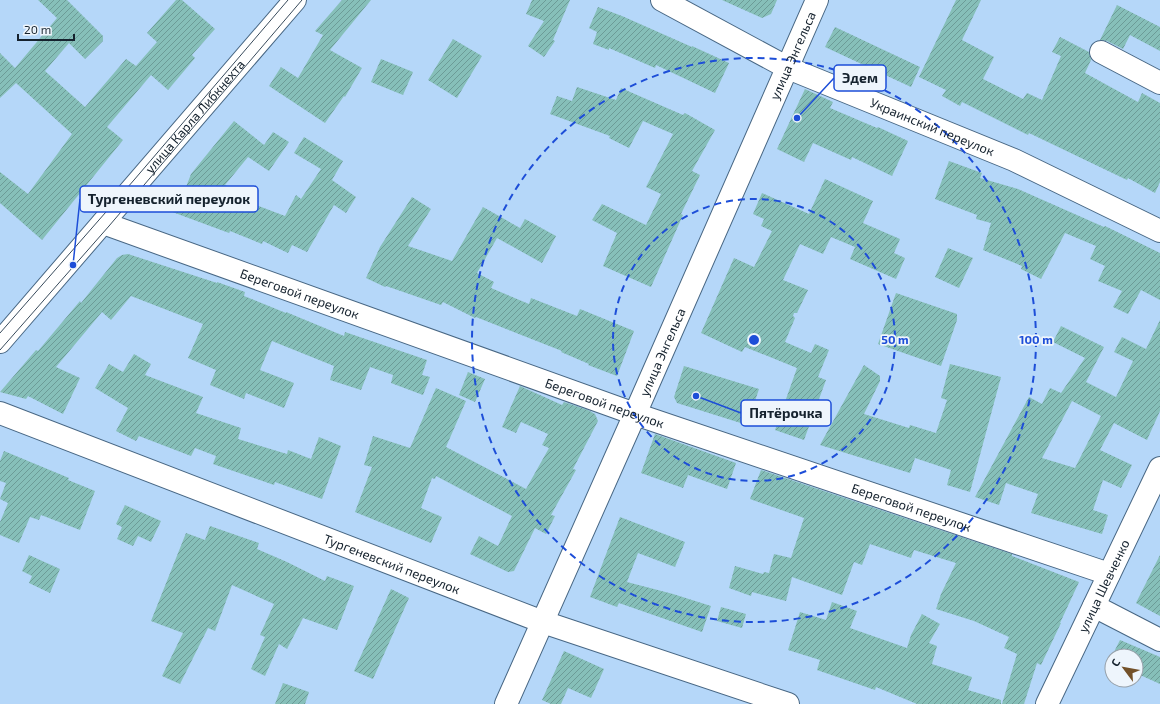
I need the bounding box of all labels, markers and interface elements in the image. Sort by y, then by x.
street label: улица Энгельса [766,9,819,102]
scale bar [18,16,74,42]
text: 20 m [24,22,51,36]
street label: улица Карла Либкнехта [141,56,248,176]
callout: Эдем [834,65,886,91]
text: Эдем [842,69,878,86]
street label: Украинский переулок [868,94,997,159]
callout: Тургеневский переулок [80,186,258,212]
text: Тургеневский переулок [88,190,250,207]
street label: Береговой переулок [238,265,361,322]
street label: улица Энгельса [636,305,689,399]
text: 50 m [881,332,909,346]
text: 100 m [1019,332,1053,346]
centre of rings [747,333,761,347]
street label: Береговой переулок [543,374,666,431]
callout: Пятёрочка [741,400,831,426]
text: Пятёрочка [749,404,823,421]
street label: Береговой переулок [850,480,973,535]
street label: Тургеневский переулок [322,530,462,597]
street label: улица Шевченко [1074,537,1133,635]
north arrow [1104,648,1144,688]
text: С [1108,656,1123,669]

